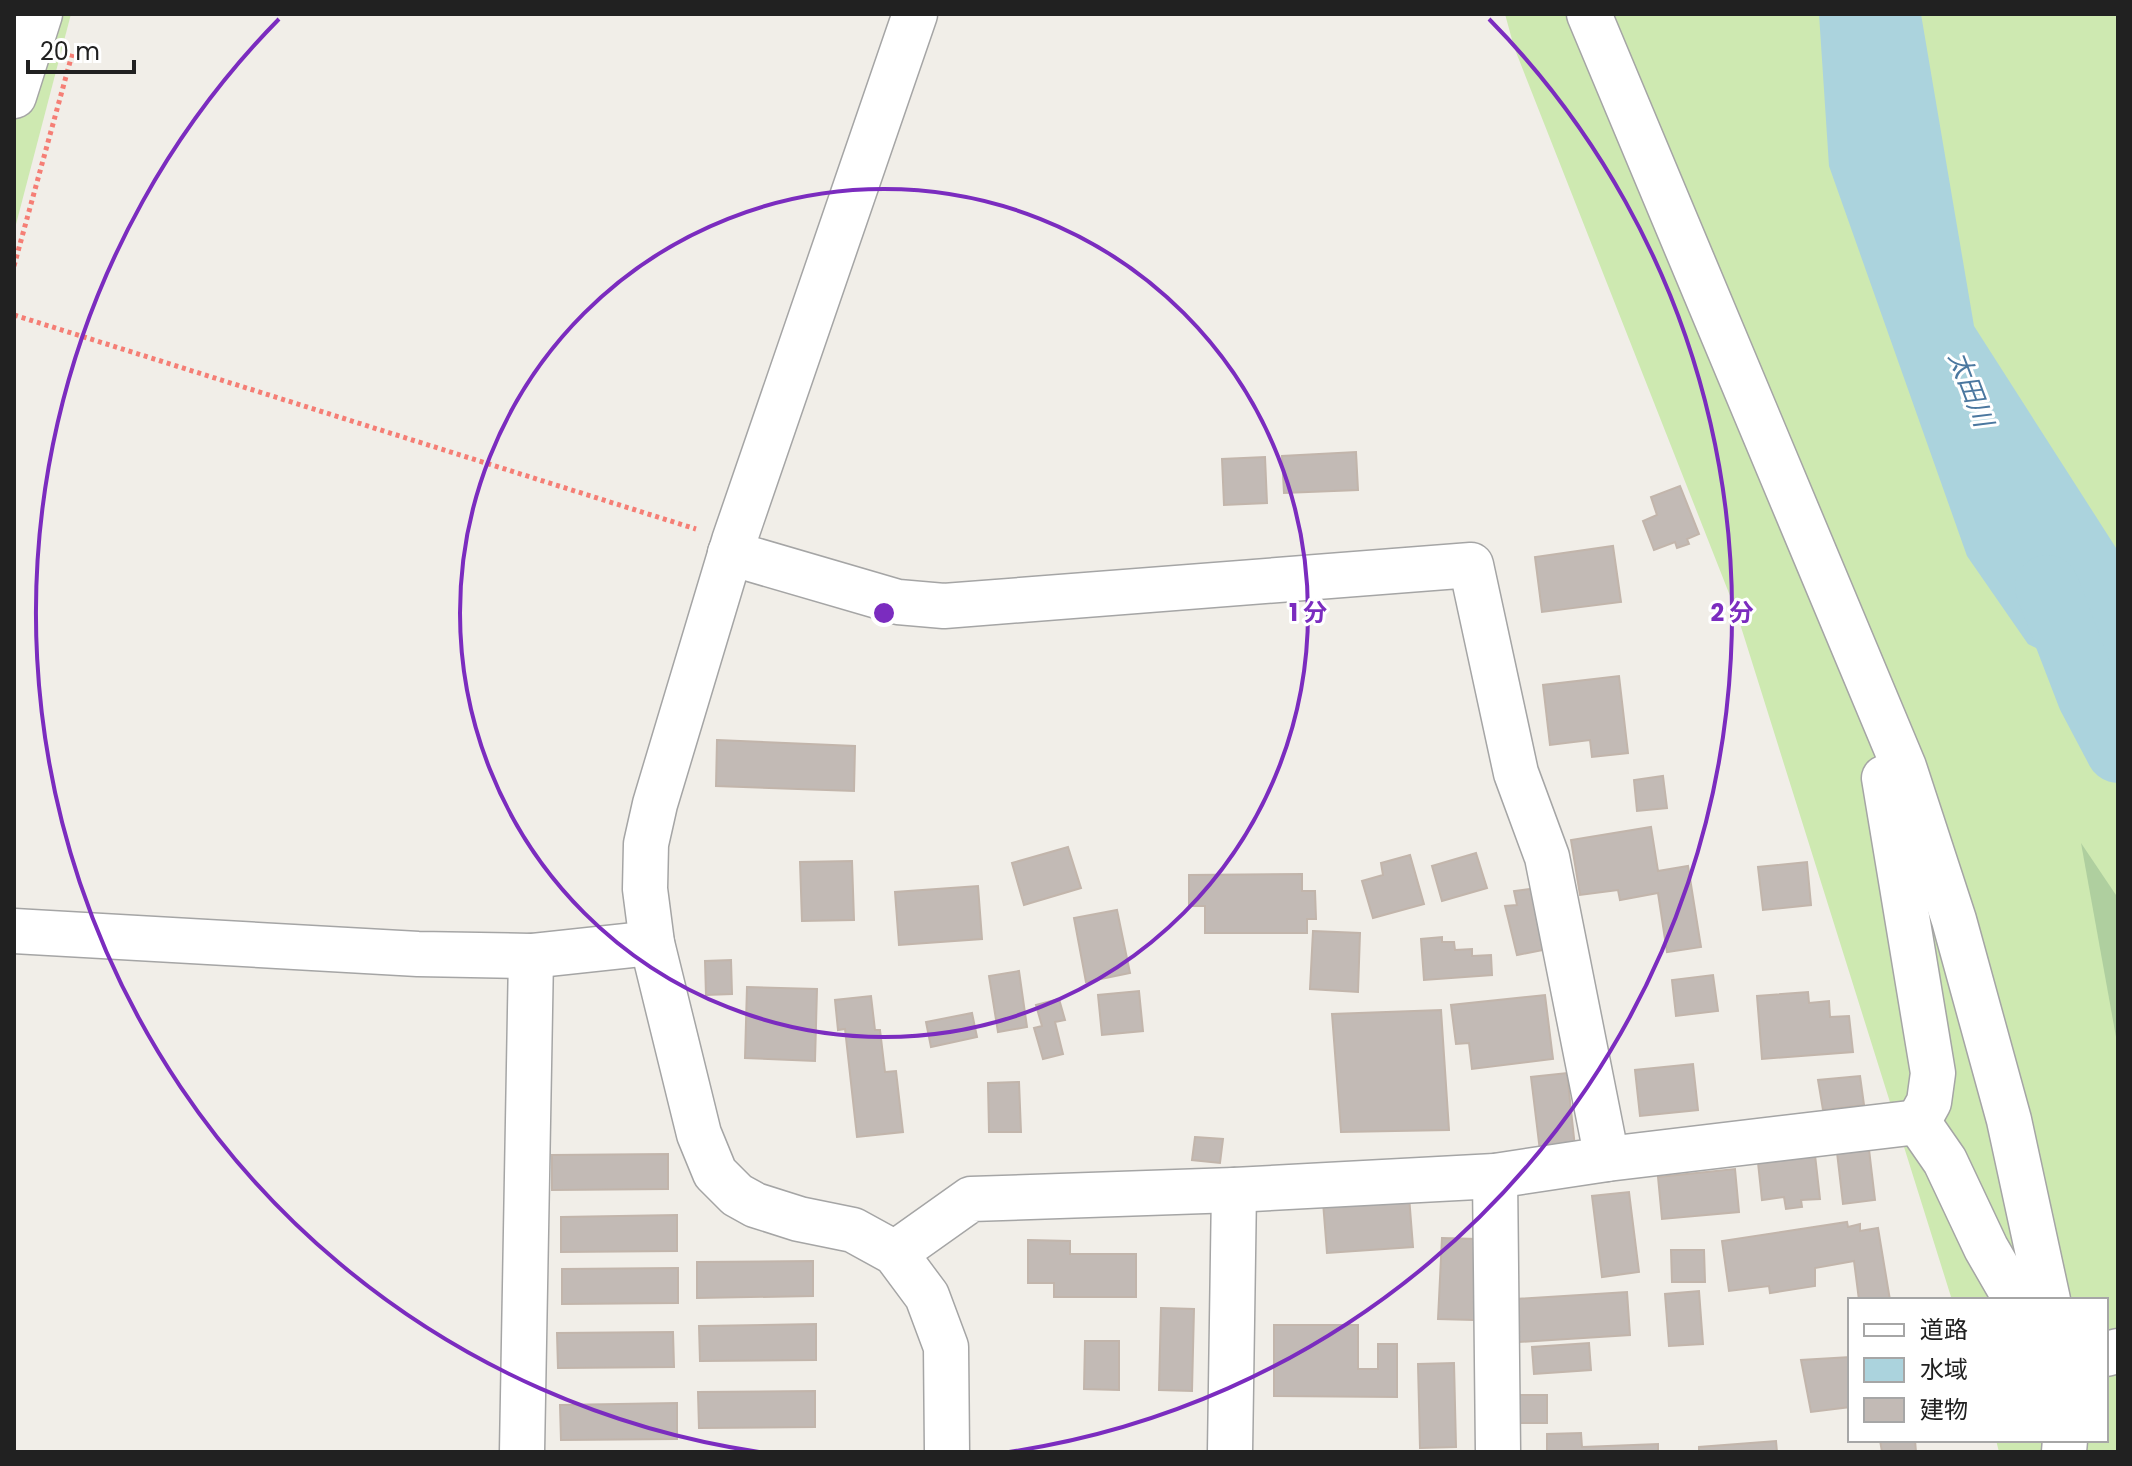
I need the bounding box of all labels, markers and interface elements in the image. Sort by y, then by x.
scale bar [28,24,134,74]
text: 20 m [40,35,100,68]
water label: 太田川 [1940,346,2003,435]
text: 1 分 [1289,596,1327,629]
text: 2 分 [1711,596,1753,629]
centre of rings [870,599,898,627]
legend [1848,1298,2108,1442]
text: 道路 [1920,1313,1968,1346]
text: 水域 [1920,1353,1968,1386]
text: 建物 [1920,1393,1968,1426]

